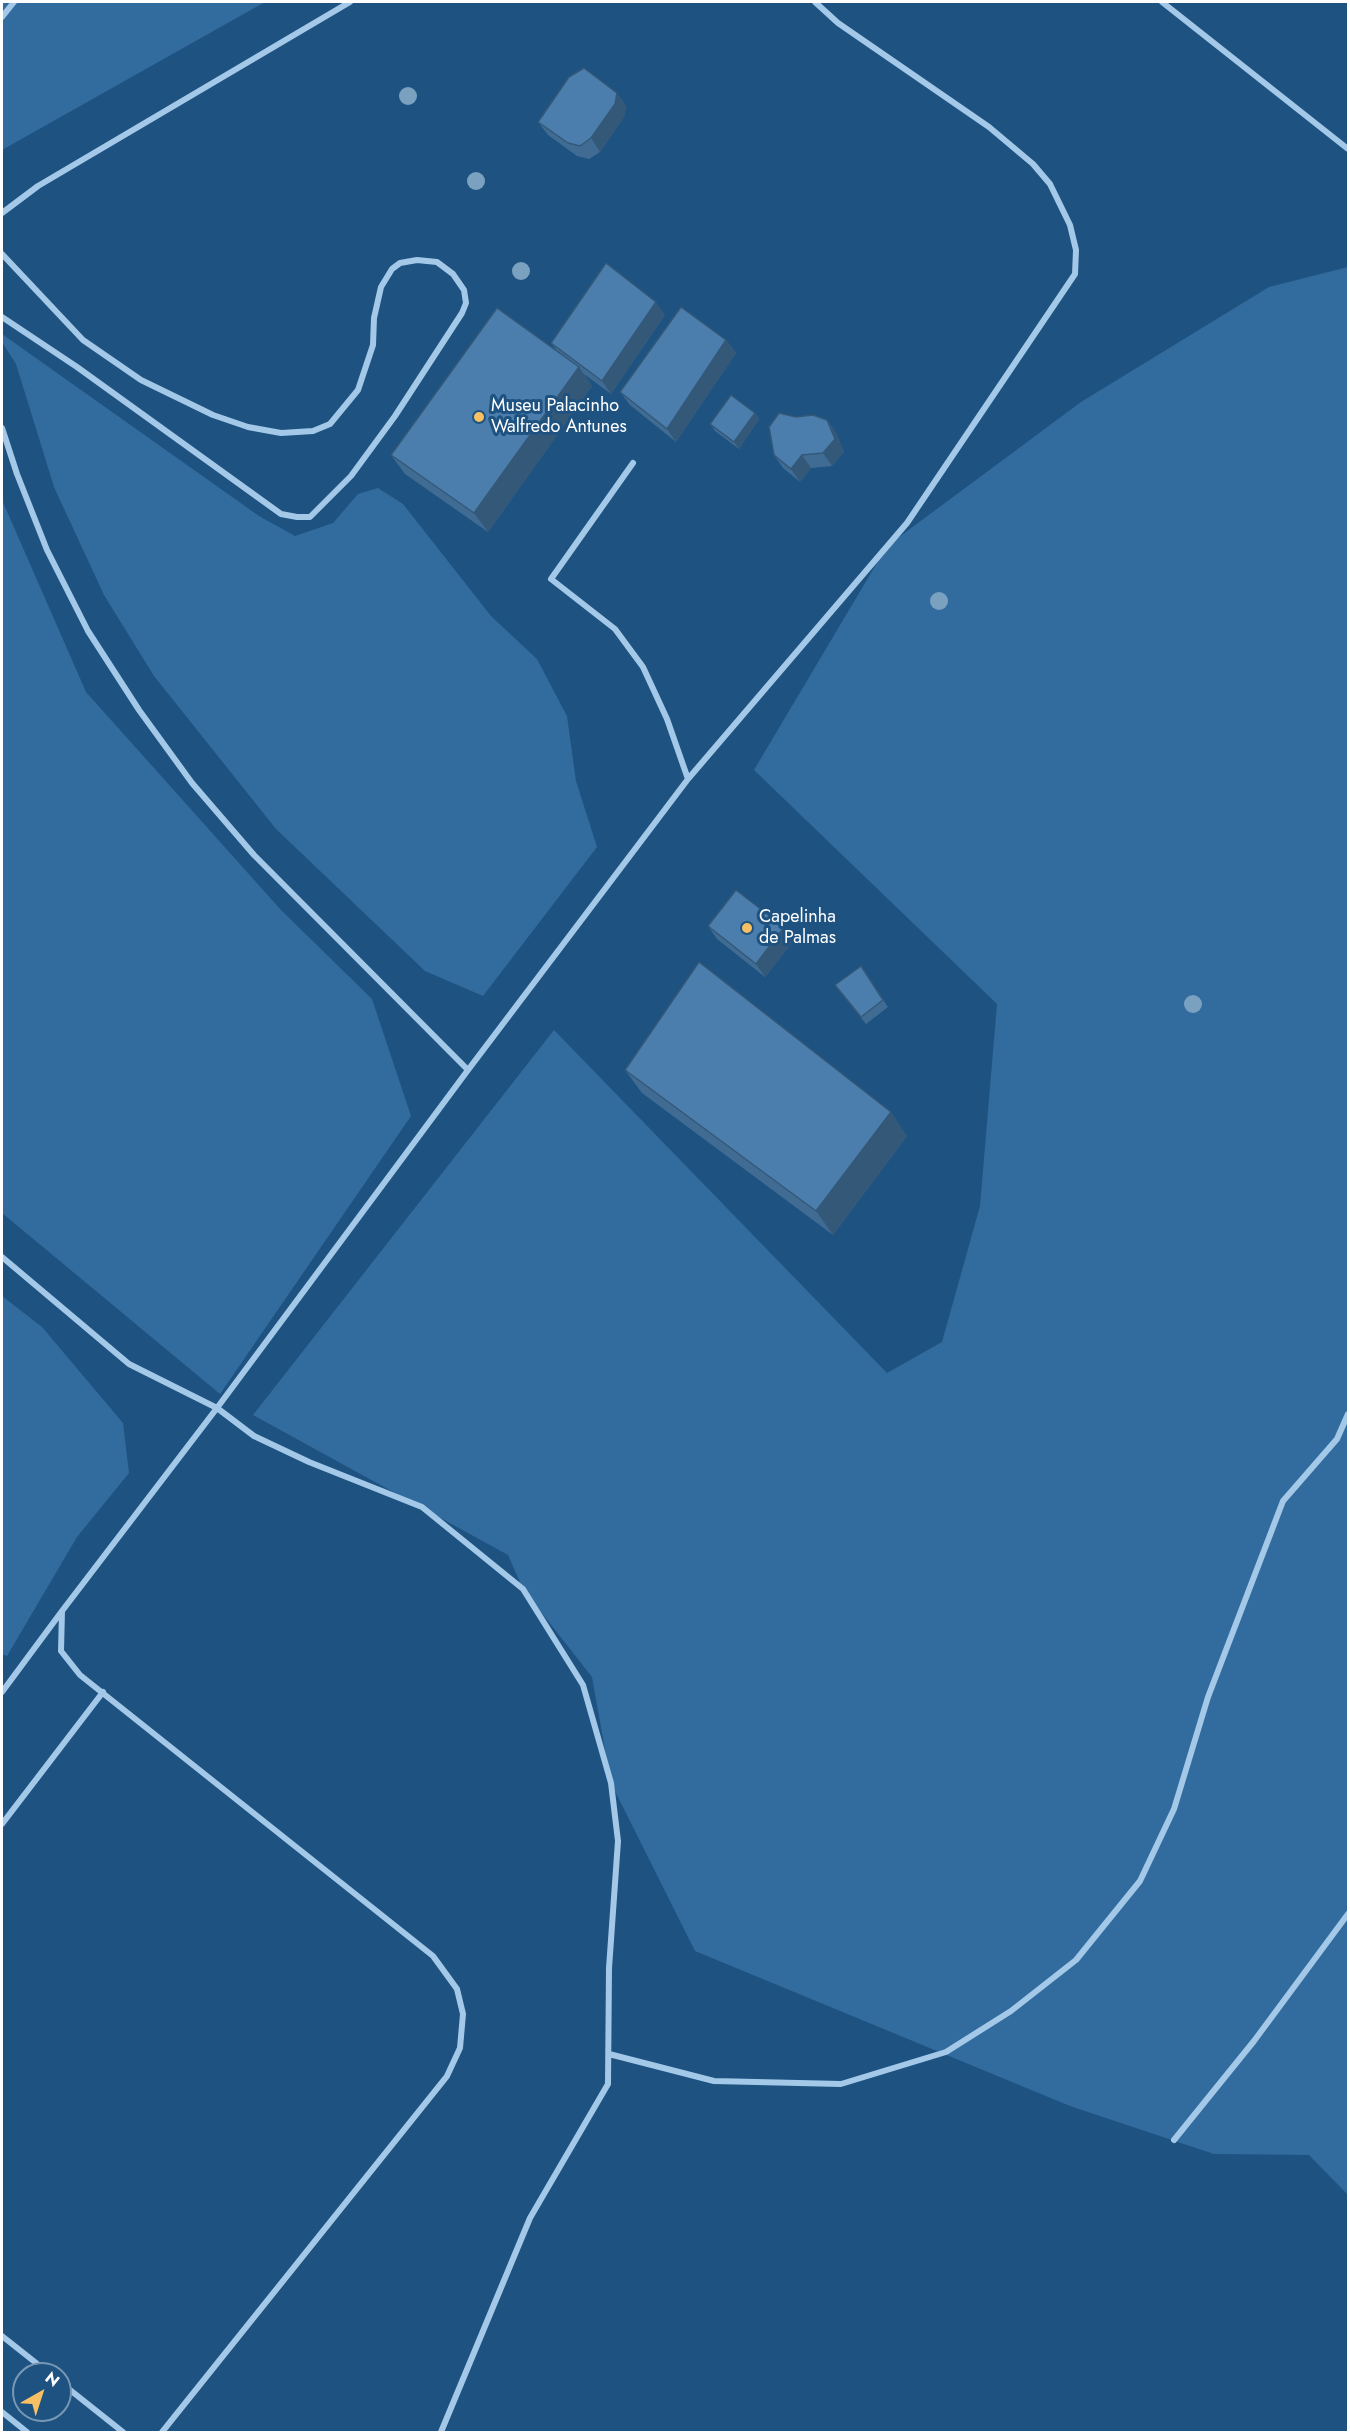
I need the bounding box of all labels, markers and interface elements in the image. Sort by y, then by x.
place label: Museu Palacinho Walfredo Antunes [491,396,627,438]
marker: Museu Palacinho Walfredo Antunes [472,410,486,424]
place label: Capelinha de Palmas [759,907,836,950]
marker: Capelinha de Palmas [740,921,754,935]
north arrow [12,2362,72,2422]
text: N [40,2366,65,2392]

